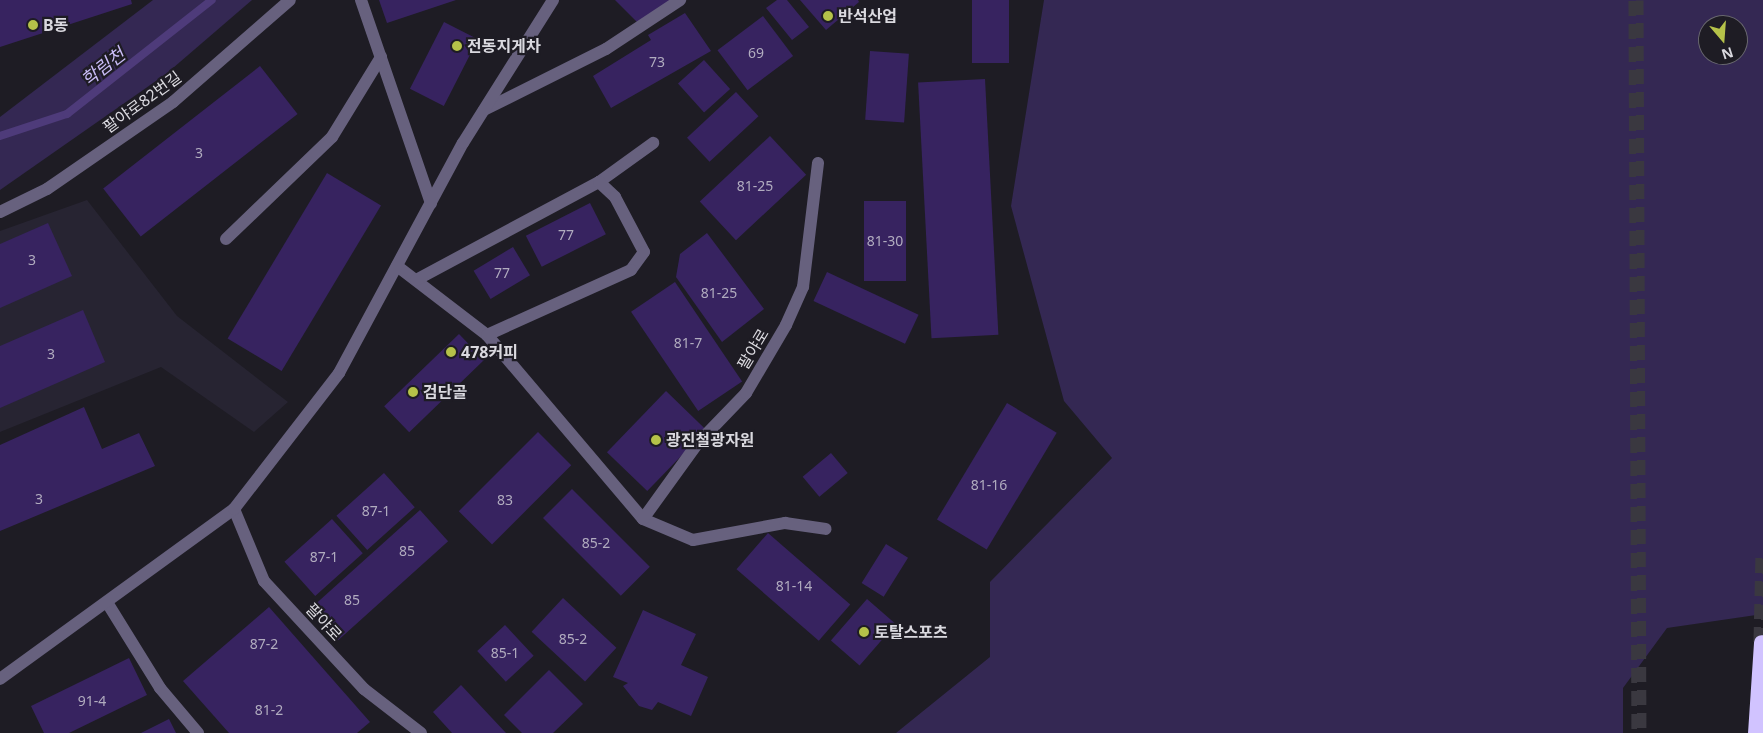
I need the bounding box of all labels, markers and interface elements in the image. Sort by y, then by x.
place label: 반석산업 [838,6,897,26]
marker: 반석산업 [822,10,834,22]
place label: B동 [43,15,68,35]
north arrow [1698,15,1748,65]
marker: B동 [27,19,39,31]
place label: 전동지게차 [467,36,541,56]
marker: 전동지게차 [451,40,463,52]
water label: 학림천 [77,43,129,91]
text: N [1719,43,1736,65]
house number: 69 [748,45,764,61]
house number: 73 [649,54,665,70]
street label: 팔야로82번길 [99,67,185,137]
house number: 3 [195,145,203,161]
house number: 81-25 [737,178,773,194]
house number: 77 [558,227,574,243]
house number: 81-30 [867,233,903,249]
house number: 3 [28,252,36,268]
house number: 77 [494,265,510,281]
house number: 81-25 [701,285,737,301]
street label: 팔야로 [733,325,773,373]
house number: 81-7 [674,335,702,351]
place label: 478커피 [461,342,518,362]
house number: 3 [47,346,55,362]
marker: 478커피 [445,346,457,358]
place label: 검단골 [423,382,467,402]
marker: 검단골 [407,386,419,398]
place label: 광진철광자원 [666,430,754,450]
marker: 광진철광자원 [650,434,662,446]
house number: 81-16 [971,477,1007,493]
house number: 3 [35,491,43,507]
house number: 83 [497,492,513,508]
house number: 87-1 [362,503,390,519]
house number: 85-2 [582,535,610,551]
house number: 85 [399,543,415,559]
house number: 87-1 [310,549,338,565]
house number: 81-14 [776,578,812,594]
house number: 85 [344,592,360,608]
street label: 팔야로 [302,599,346,645]
place label: 토탈스포츠 [874,622,948,642]
marker: 토탈스포츠 [858,626,870,638]
house number: 85-2 [559,631,587,647]
house number: 87-2 [250,636,278,652]
house number: 85-1 [491,645,519,661]
house number: 91-4 [78,693,106,709]
house number: 81-2 [255,702,283,718]

